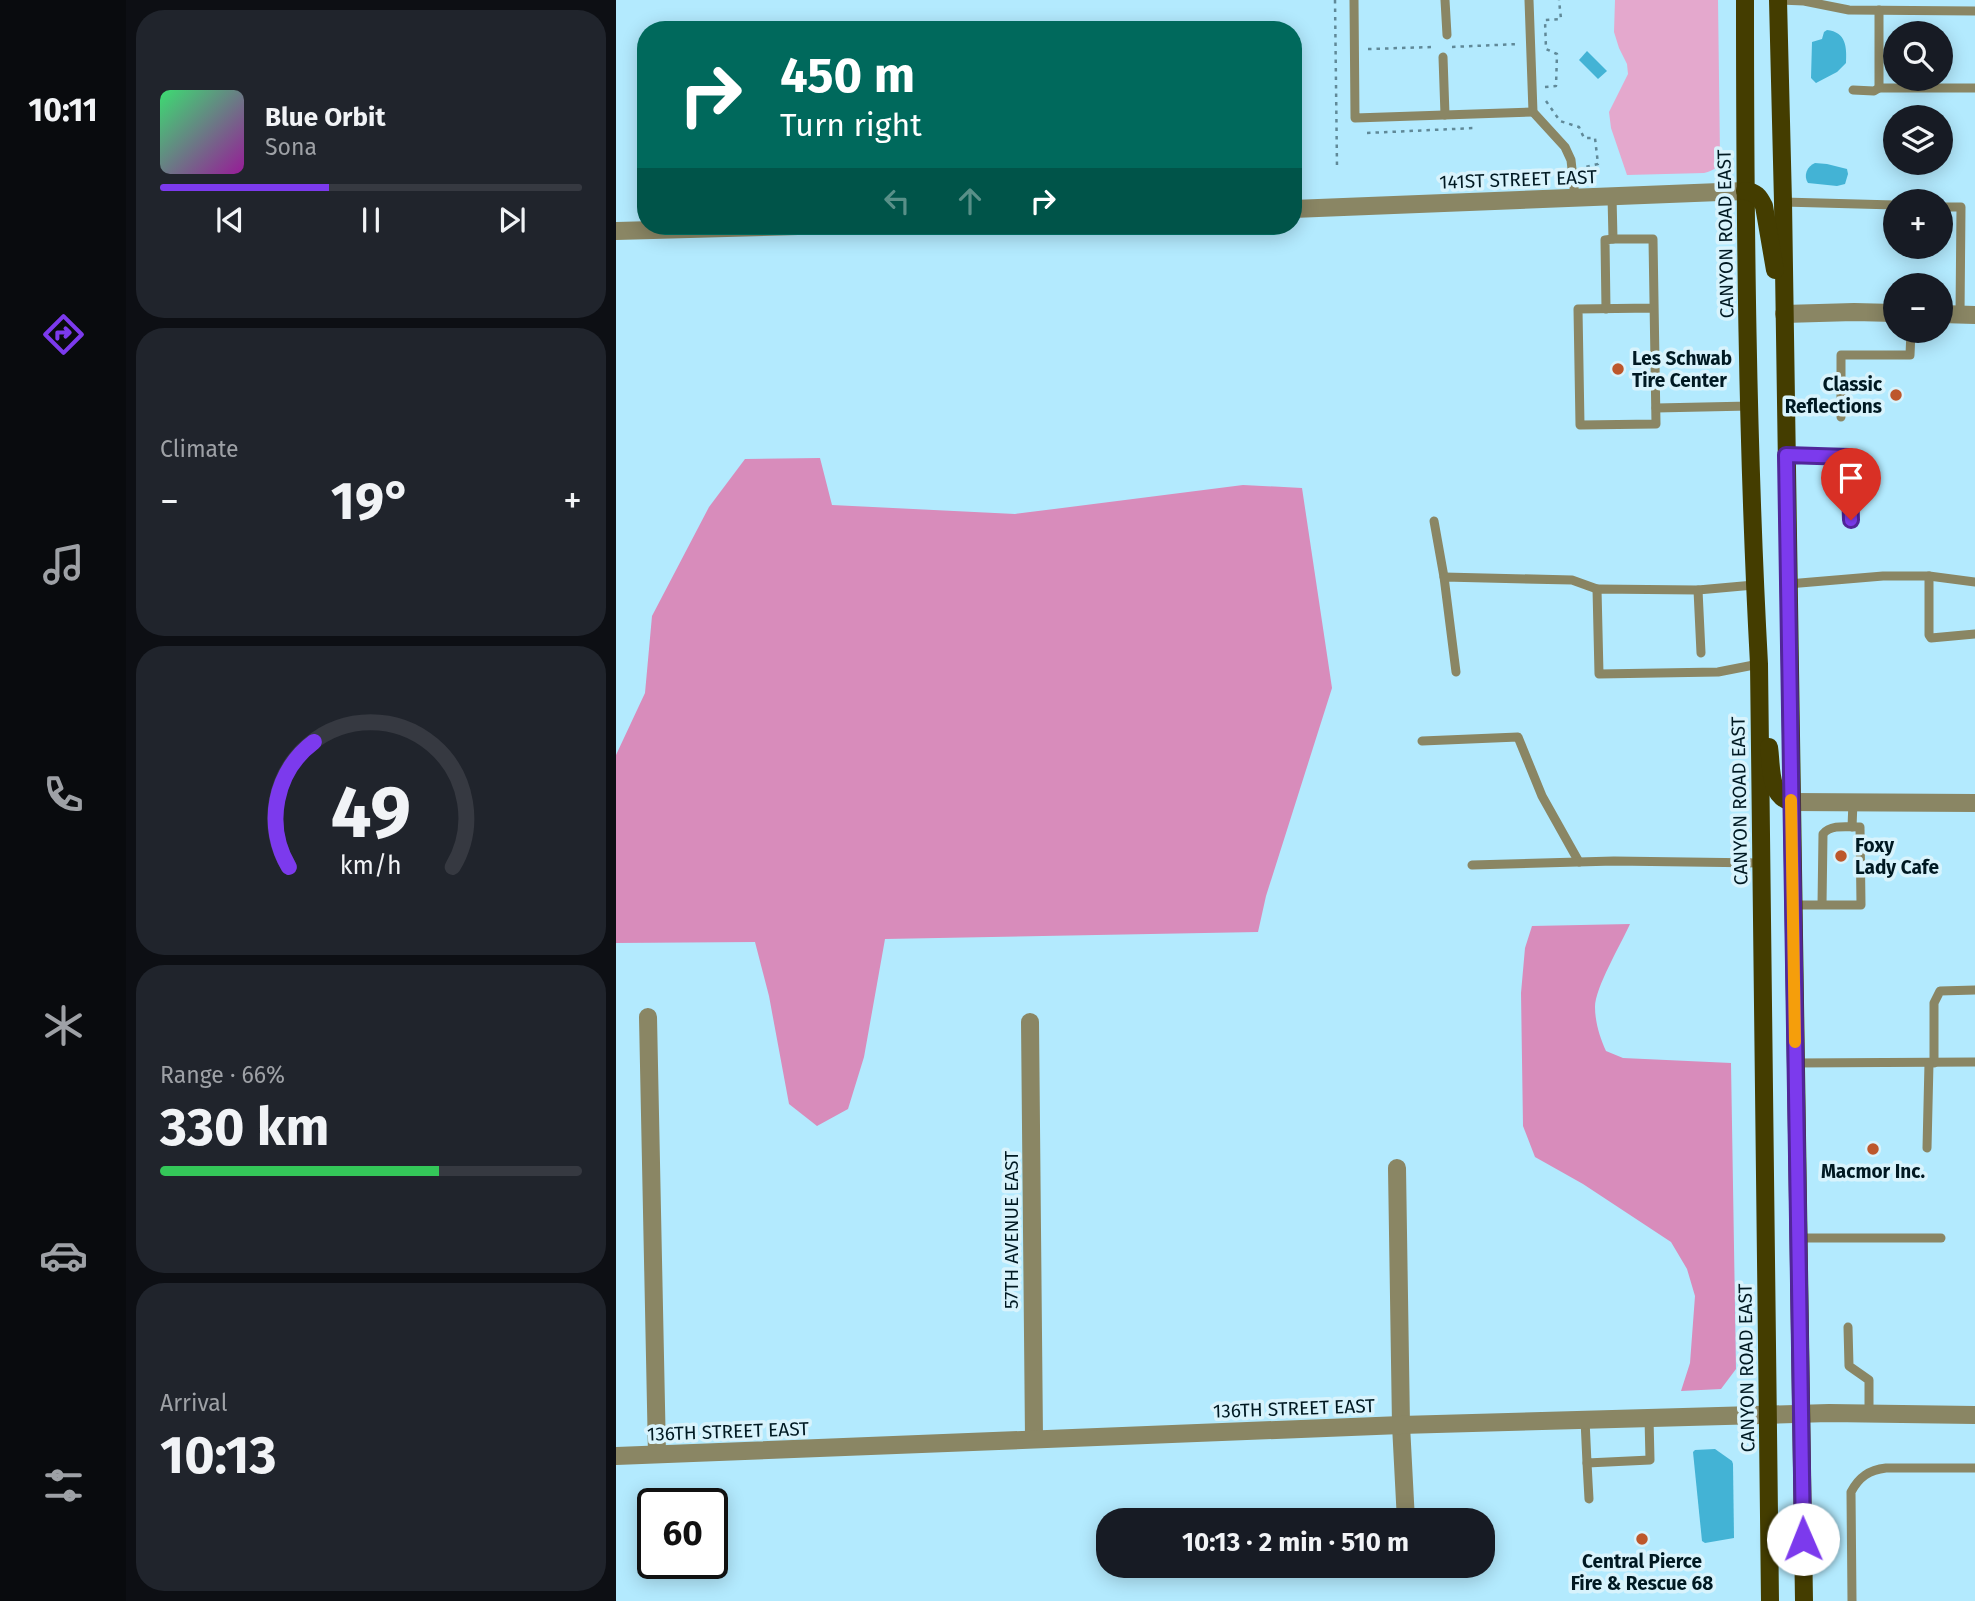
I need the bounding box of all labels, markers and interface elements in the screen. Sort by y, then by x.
map controls [1883,21,1953,343]
button: search [1883,21,1953,91]
text: 450 m [780,46,915,105]
icon: right [665,49,756,140]
text: 10:11 [28,91,98,129]
text: Blue Orbit [265,102,385,133]
button: layers [1883,105,1953,175]
text: Turn right [780,106,922,144]
text: Sona [265,133,317,161]
street label: CANYON ROAD EAST [1713,149,1738,319]
street label: 141ST STREET EAST [1439,165,1597,194]
icon: left [878,182,916,220]
icon: ahead [951,182,989,220]
icon: right [1024,182,1062,220]
button: + [1883,189,1953,259]
icon: previous [211,201,249,239]
icon: pause [352,201,390,239]
icon: next [493,201,531,239]
button: − [1883,273,1953,343]
icon: directions [39,310,88,359]
place label: Les Schwab Tire Center [1632,347,1732,392]
marker: Les Schwab Tire Center [1610,361,1626,377]
place label: Classic Reflections [1785,373,1882,418]
marker: Classic Reflections [1888,387,1904,403]
text: Climate [160,435,239,463]
pin [1821,448,1881,520]
icon: arrive [1832,459,1870,497]
text: 19° [331,470,411,533]
text: − [160,478,179,524]
text: + [563,478,582,524]
icon: music [39,540,88,589]
street label: CANYON ROAD EAST [1727,716,1752,886]
text: 49 [331,769,411,856]
icon: phone [39,770,88,819]
place label: Foxy Lady Cafe [1855,834,1939,879]
marker: Foxy Lady Cafe [1833,848,1849,864]
text: km/h [340,850,402,880]
icon: climate [39,1001,88,1050]
text: Range · 66% [160,1061,285,1089]
text: 330 km [160,1096,329,1159]
marker: Macmor Inc. [1865,1141,1881,1157]
street label: 57TH AVENUE EAST [1000,1151,1023,1309]
place label: Macmor Inc. [1821,1160,1925,1183]
icon: car [39,1231,88,1280]
street label: CANYON ROAD EAST [1734,1283,1759,1453]
text: Arrival [160,1389,227,1417]
street label: 136TH STREET EAST [1213,1394,1376,1423]
street label: 136TH STREET EAST [647,1417,810,1446]
text: 10:13 [160,1424,276,1487]
icon: filters [39,1461,88,1510]
speed limit sign: 60 [637,1488,728,1579]
position arrow [1766,1502,1840,1576]
text: 10:13 · 2 min · 510 m [1182,1527,1409,1558]
marker: Central Pierce Fire & Rescue 68 [1634,1531,1650,1547]
place label: Central Pierce Fire & Rescue 68 [1571,1550,1713,1595]

